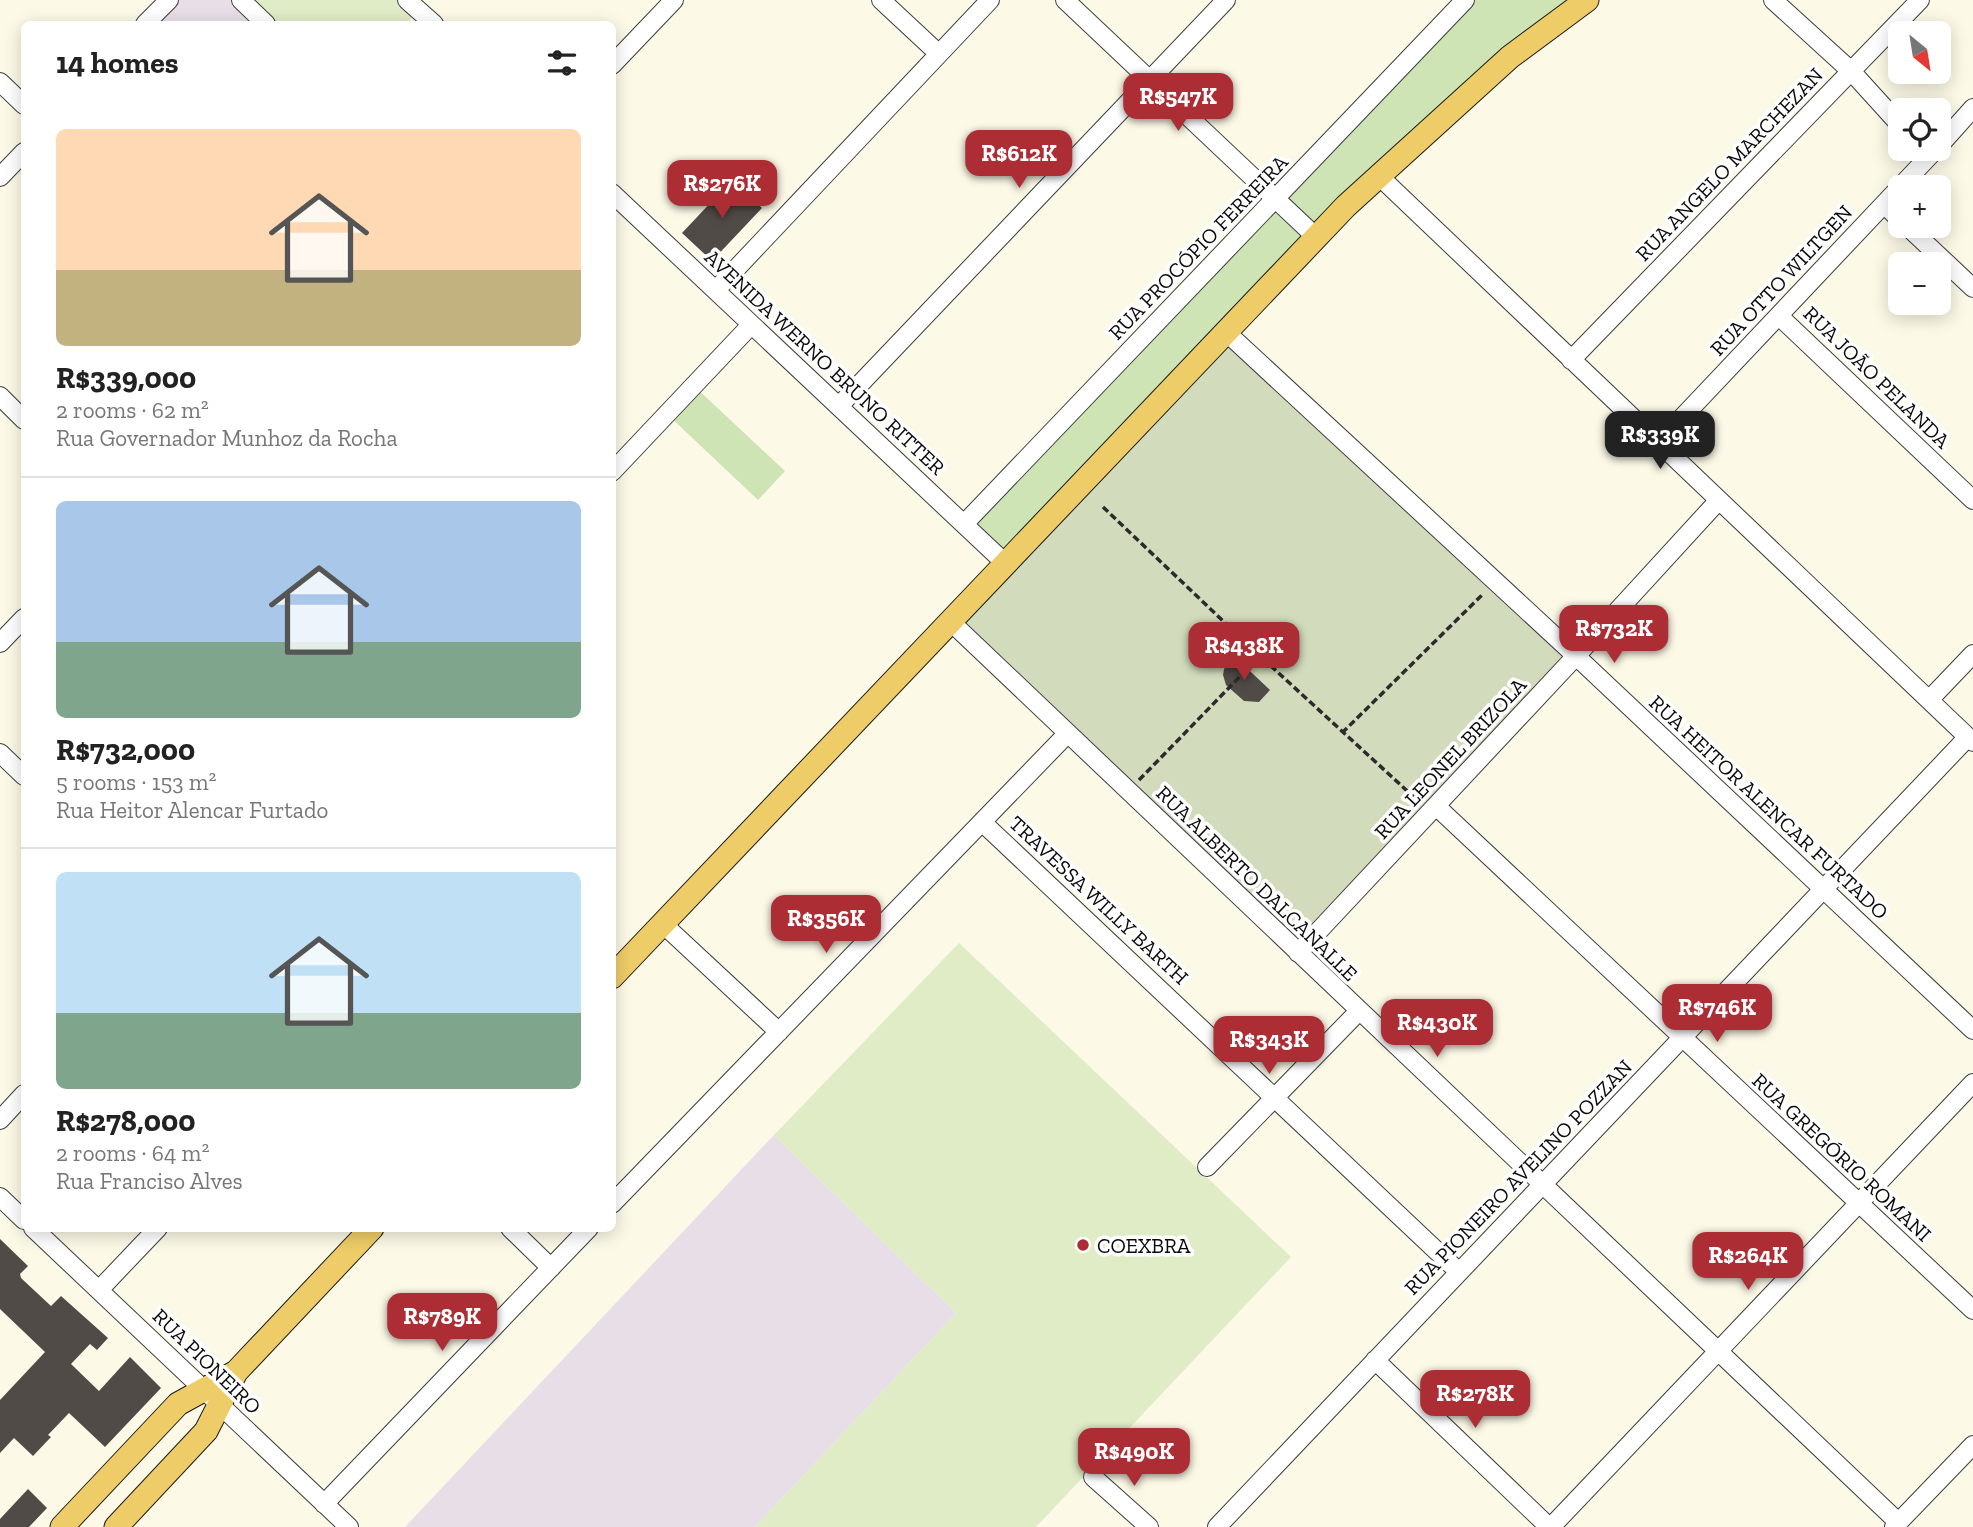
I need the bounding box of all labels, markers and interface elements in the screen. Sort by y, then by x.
north arrow [1888,21,1951,84]
map controls [1888,21,1951,315]
icon: filters [543,44,581,82]
text: 14 homes [56,45,179,81]
street label: RUA ANGELO MARCHEZAN [1630,62,1828,266]
pin: R$547K [1121,74,1235,133]
text: R$547K [1139,82,1217,110]
button: locate [1888,98,1951,161]
pin: R$612K [962,130,1076,190]
text: R$612K [981,139,1057,167]
street label: RUA PROCÓPIO FERREIRA [1103,149,1293,345]
pin: R$276K [665,160,779,220]
text: R$276K [683,169,761,197]
icon: home [256,175,382,301]
button: + [1888,175,1951,238]
street label: RUA OTTO WILTGEN [1705,199,1857,361]
street label: AVENIDA WERNO BRUNO RITTER [700,244,950,480]
button: − [1888,252,1951,315]
street label: RUA JOÃO PELANDA [1799,301,1956,454]
text: R$339,000 [56,360,196,396]
text: 2 rooms · 62 m² [56,396,209,424]
pin: R$339K [1603,412,1717,471]
text: R$339K [1621,420,1699,448]
text: Rua Governador Munhoz da Rocha [56,424,398,452]
icon: home [256,547,382,673]
pin: R$732K [1557,606,1671,665]
text: R$732K [1575,614,1653,642]
pin: R$438K [1187,622,1301,682]
text: R$438K [1204,631,1284,659]
street label: RUA LEONEL BRIZOLA [1369,672,1531,844]
street label: RUA HEITOR ALENCAR FURTADO [1644,690,1894,924]
text: R$732,000 [56,732,195,768]
text: 5 rooms · 153 m² [56,768,217,796]
street label: RUA ALBERTO DALCANALLE [1151,780,1363,986]
text: Rua Heitor Alencar Furtado [56,796,328,824]
street label: TRAVESSA WILLY BARTH [1004,810,1194,990]
pin: R$356K [769,895,883,955]
text: R$356K [787,904,865,932]
icon: home [256,918,382,1044]
pin: R$746K [1660,984,1774,1044]
text: R$746K [1678,993,1756,1021]
pin: R$430K [1380,1000,1494,1059]
text: R$430K [1397,1008,1477,1036]
pin: R$343K [1212,1016,1326,1076]
text: R$343K [1229,1025,1309,1053]
street label: RUA PIONEIRO AVELINO POZZAN [1399,1054,1637,1300]
street label: RUA GREGÓRIO ROMANI [1747,1068,1937,1246]
text: R$278,000 [56,1103,196,1139]
text: 2 rooms · 64 m² [56,1139,209,1167]
text: Rua Franciso Alves [56,1167,243,1195]
pin: R$264K [1691,1232,1805,1292]
place label: COEXBRA [1097,1233,1191,1258]
marker: COEXBRA [1075,1237,1091,1253]
text: R$264K [1708,1241,1788,1269]
pin: R$789K [385,1294,499,1353]
text: R$789K [403,1302,481,1330]
street label: RUA PIONEIRO [148,1303,266,1419]
pin: R$278K [1418,1370,1532,1430]
text: R$278K [1436,1379,1514,1407]
pin: R$490K [1077,1428,1191,1488]
text: R$490K [1094,1437,1174,1465]

